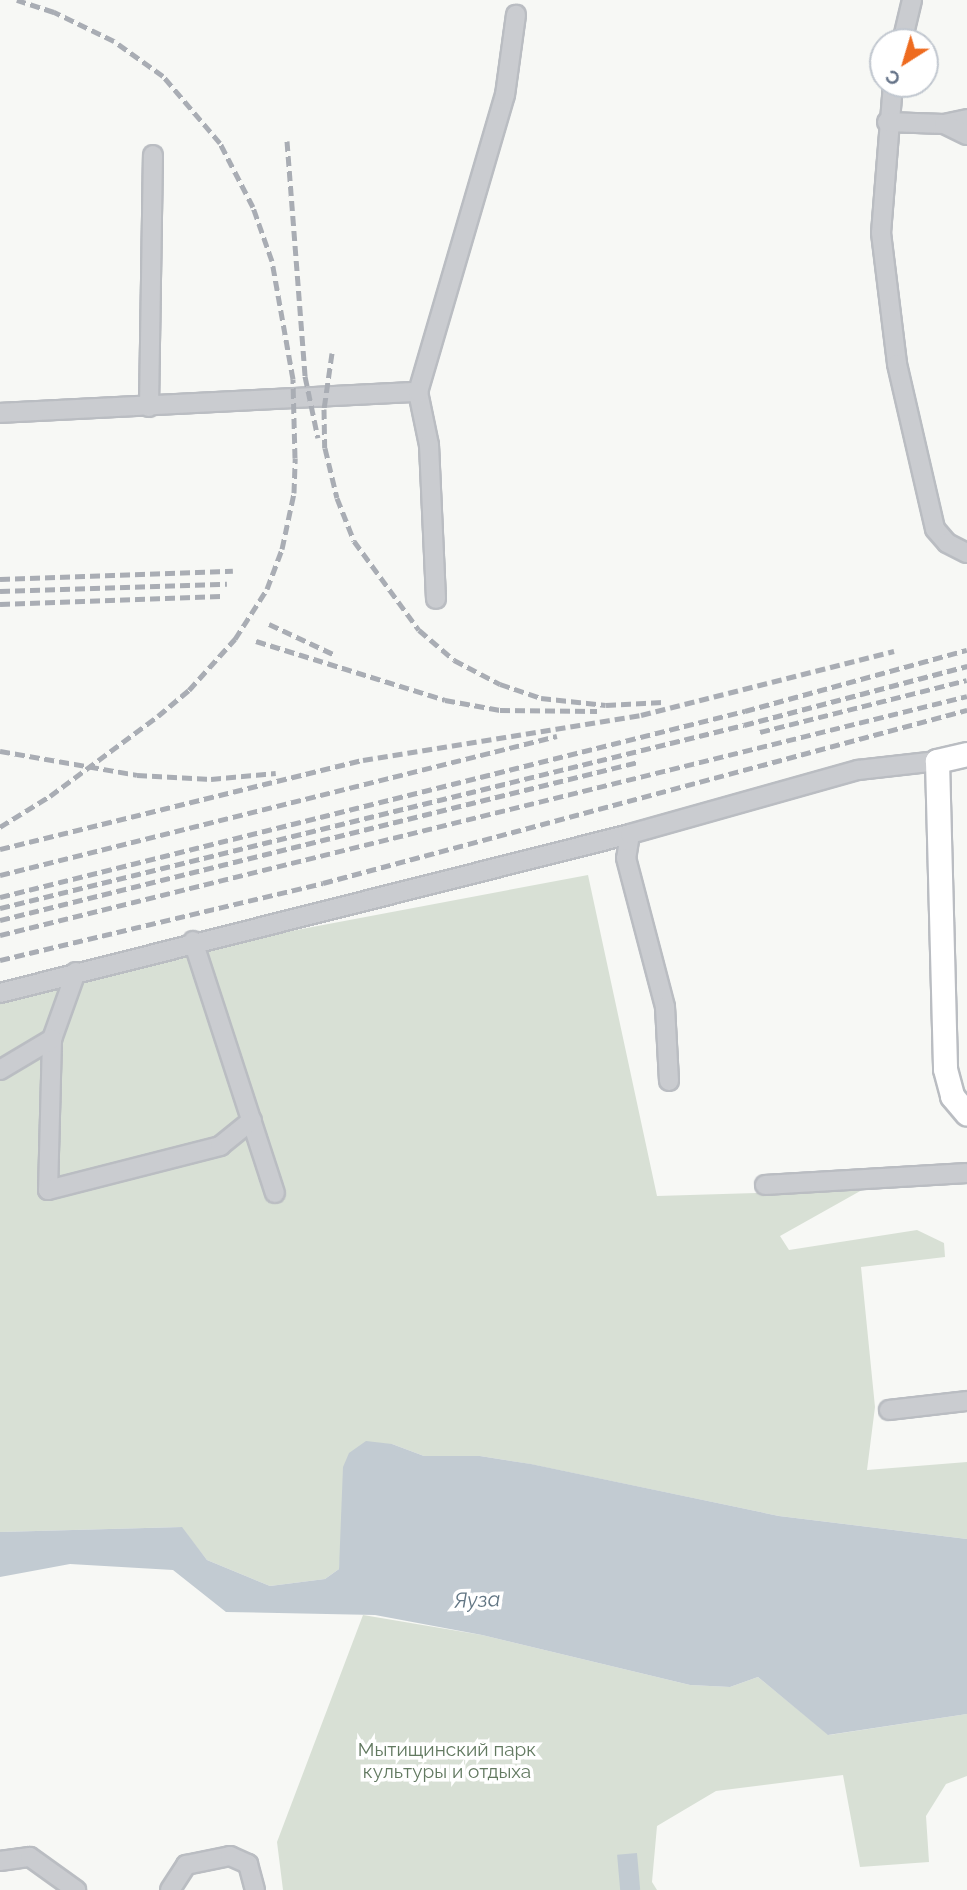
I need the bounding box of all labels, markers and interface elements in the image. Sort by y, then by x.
north arrow [869,28,939,98]
text: С [881,65,904,91]
water label: Яуза [453,1587,501,1613]
park label: Мытищинский парк культуры и отдыха [358,1739,536,1783]

